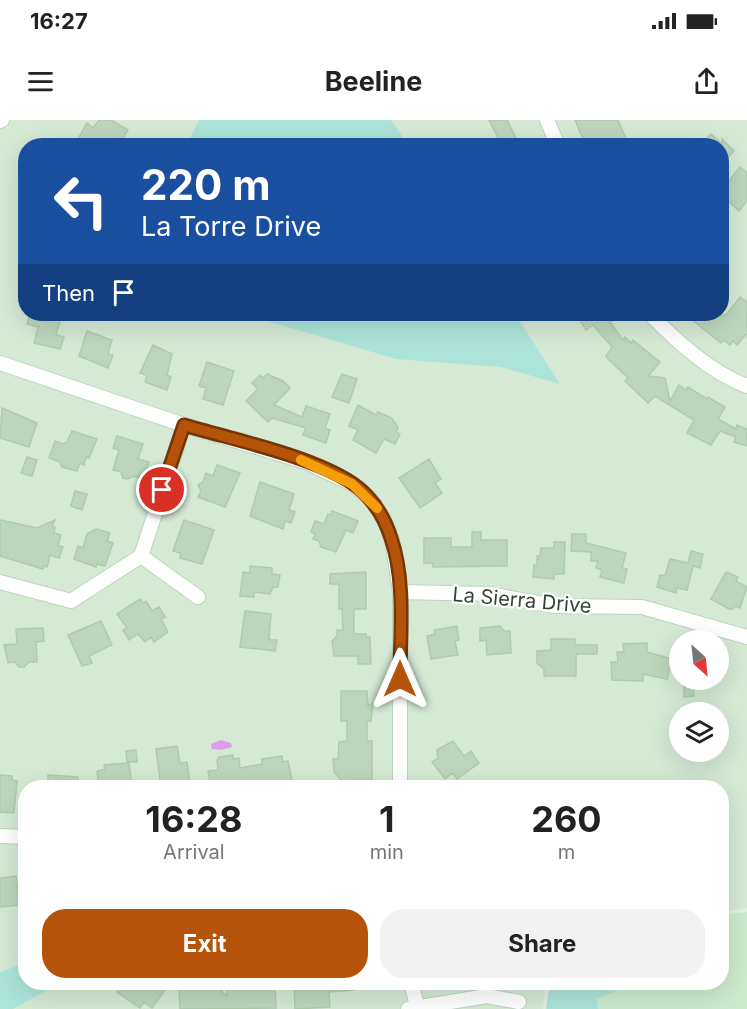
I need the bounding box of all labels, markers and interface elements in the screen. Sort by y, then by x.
text: 16:27 [30,8,88,34]
icon: menu [24,65,57,98]
text: Beeline [325,65,422,98]
icon: share [690,65,723,98]
text: 220 m [141,159,271,210]
icon: left [42,162,120,240]
text: La Torre Drive [141,210,321,243]
icon: arrive [107,276,140,309]
text: Then [42,280,95,306]
pin [136,464,187,515]
icon: arrive [145,473,178,506]
street label: La Sierra Drive [452,582,592,618]
north arrow [669,630,729,690]
map controls [669,630,729,762]
position arrow [368,647,432,711]
button: layers [669,702,729,762]
text: 16:28 [145,797,242,841]
text: 1 [379,797,395,841]
text: 260 [531,797,602,841]
text: Arrival [163,840,225,864]
text: min [370,840,404,864]
text: m [558,840,575,864]
button: Exit [42,909,368,978]
button: Share [380,909,705,978]

